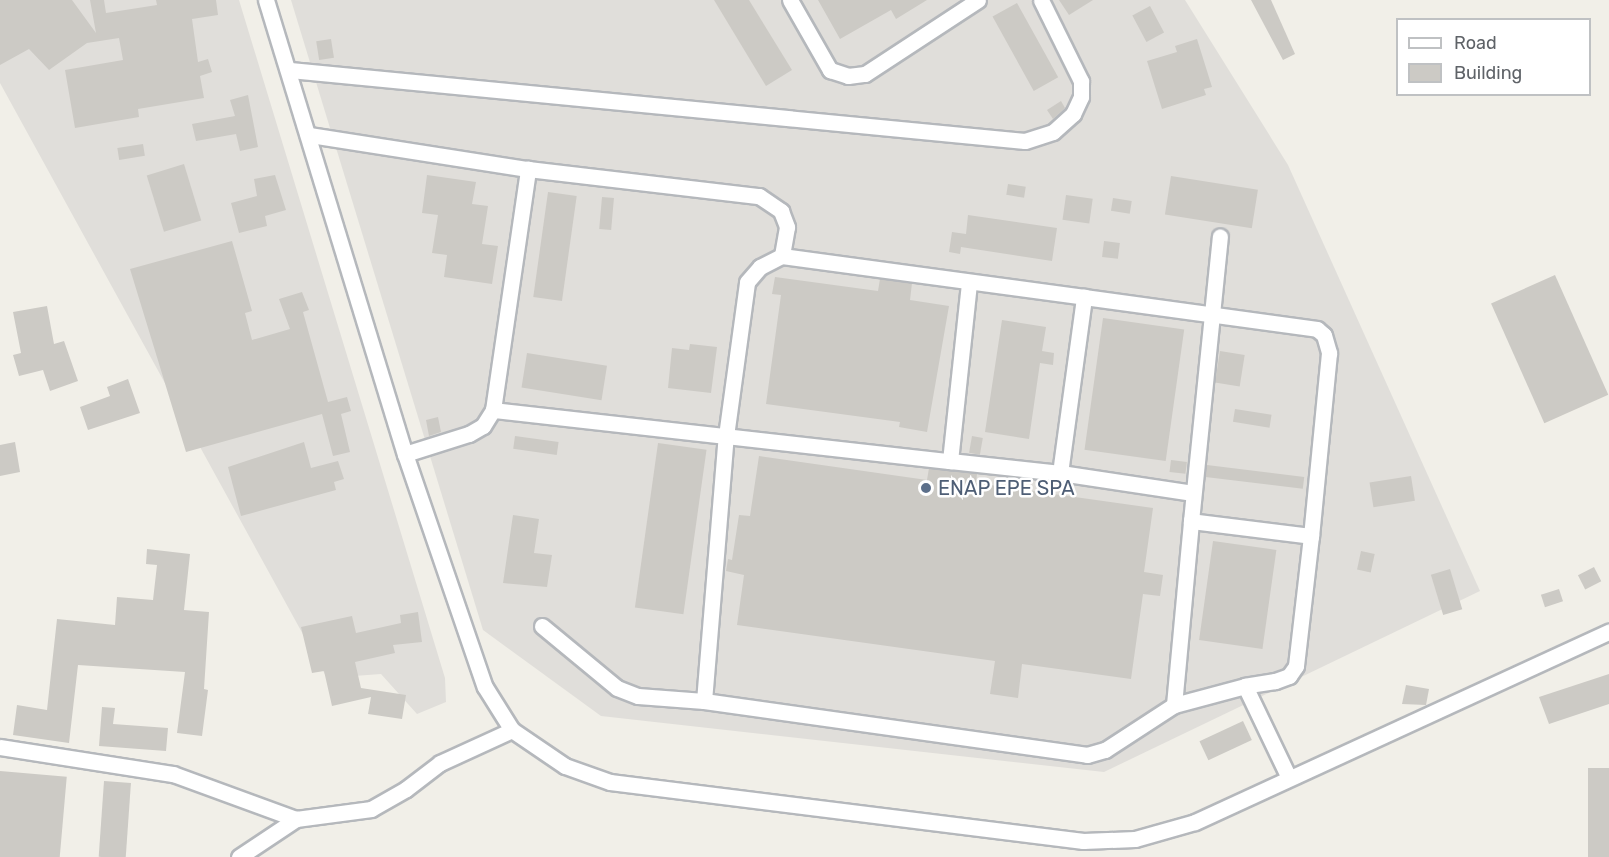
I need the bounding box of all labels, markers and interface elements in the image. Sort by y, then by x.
legend [1396,18,1591,96]
text: Road [1454,32,1497,54]
text: Building [1454,62,1522,84]
place label: ENAP EPE SPA [938,476,1075,500]
marker: ENAP EPE SPA [919,481,933,495]

